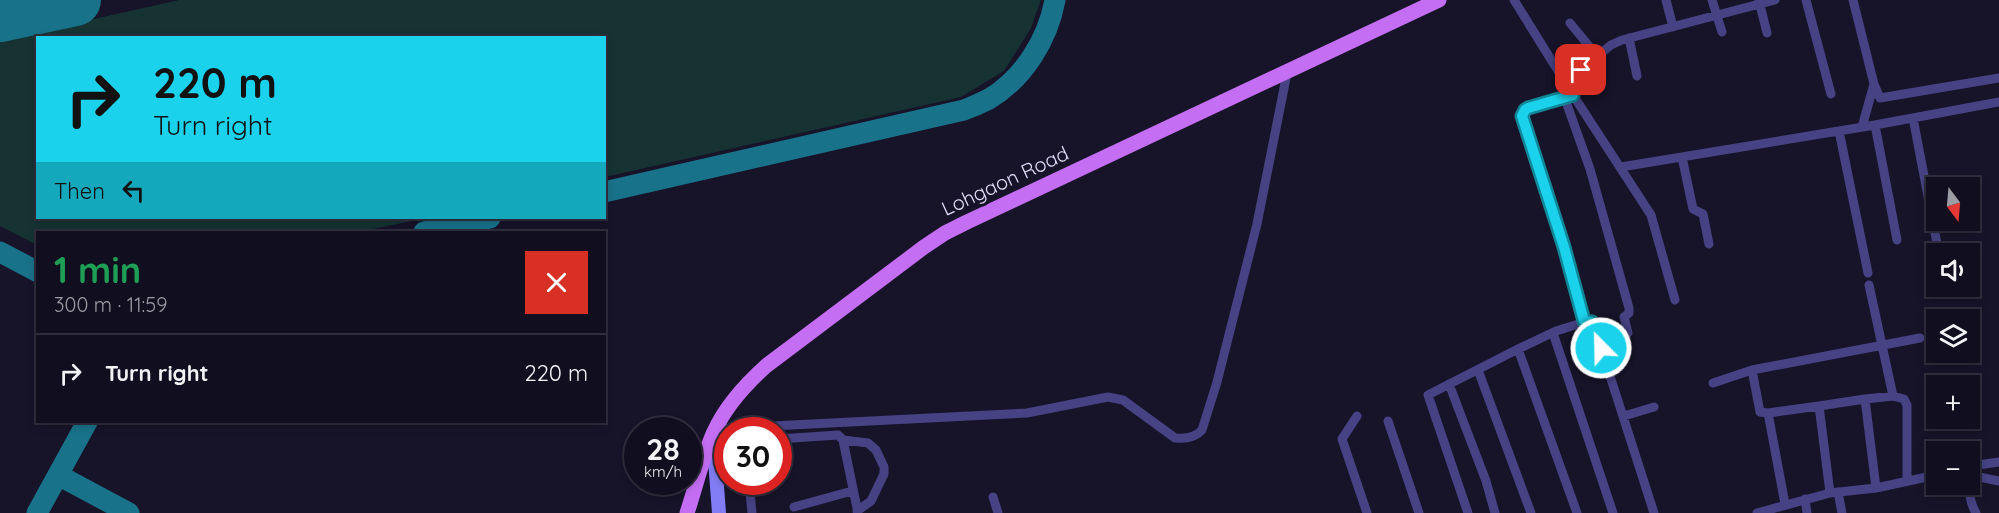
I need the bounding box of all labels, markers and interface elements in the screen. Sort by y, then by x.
pin [1555,44,1606,95]
icon: arrive [1564,53,1597,86]
text: 220 m [153,56,277,109]
icon: right [54,60,132,138]
text: Turn right [153,108,272,142]
street label: Lohgaon Road [937,140,1072,221]
icon: left [117,174,150,207]
text: Then [54,177,105,205]
north arrow [1926,177,1980,231]
map controls [1926,177,1980,495]
button: sound [1926,243,1980,297]
text: 1 min [54,247,141,292]
button: close [525,251,588,314]
text: 300 m · 11:59 [54,292,167,317]
button: layers [1926,309,1980,363]
position arrow [1569,316,1633,380]
icon: right [54,357,87,390]
text: Turn right [105,359,209,387]
text: 220 m [524,359,588,387]
button: + [1926,375,1980,429]
speed limit sign: 30 [714,417,792,495]
text: 28 [646,430,680,468]
button: − [1926,441,1980,495]
text: km/h [644,462,682,481]

